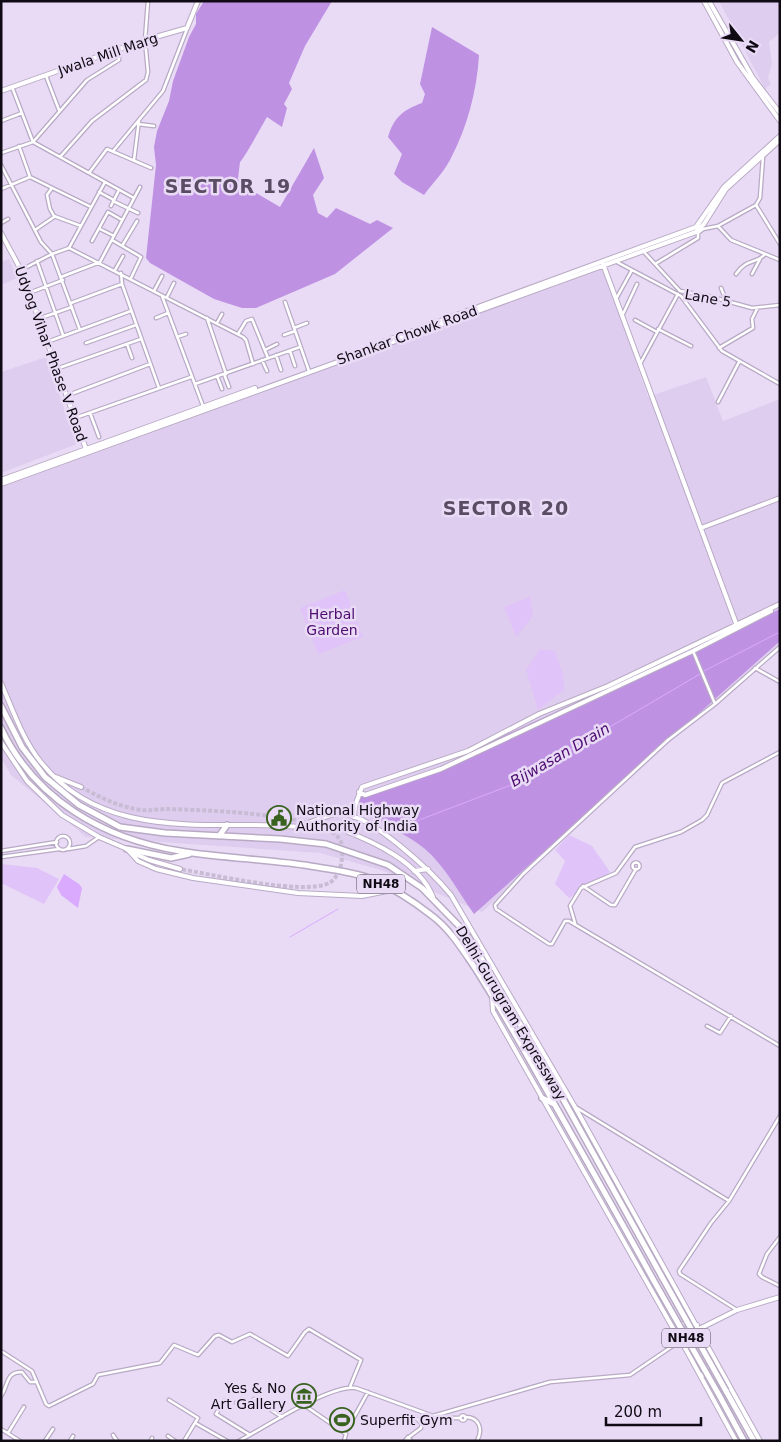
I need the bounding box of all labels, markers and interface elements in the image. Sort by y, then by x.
north arrow [716,15,766,65]
street label: Jwala Mill Marg [55,29,160,79]
text: N [742,37,762,56]
district label: SECTOR 19 [165,175,291,197]
street label: Udyog Vihar Phase V Road [12,264,90,444]
street label: Lane 5 [683,286,733,310]
street label: Shankar Chowk Road [335,302,479,368]
district label: SECTOR 20 [443,497,569,519]
park label: Herbal Garden [306,606,358,638]
water label: Bijwasan Drain [507,719,613,791]
place label: National Highway Authority of India [296,802,419,834]
public building icon: National Highway Authority of India [266,805,292,831]
road number: NH48 [357,874,405,894]
street label: Delhi-Gurugram Expressway [453,923,569,1103]
road number: NH48 [662,1329,710,1348]
place label: Yes & No Art Gallery [211,1380,286,1412]
museum icon: Yes & No Art Gallery [291,1383,317,1409]
scale bar [606,1394,701,1426]
text: 200 m [614,1403,662,1421]
sports icon: Superfit Gym [329,1407,355,1433]
place label: Superfit Gym [360,1412,453,1428]

